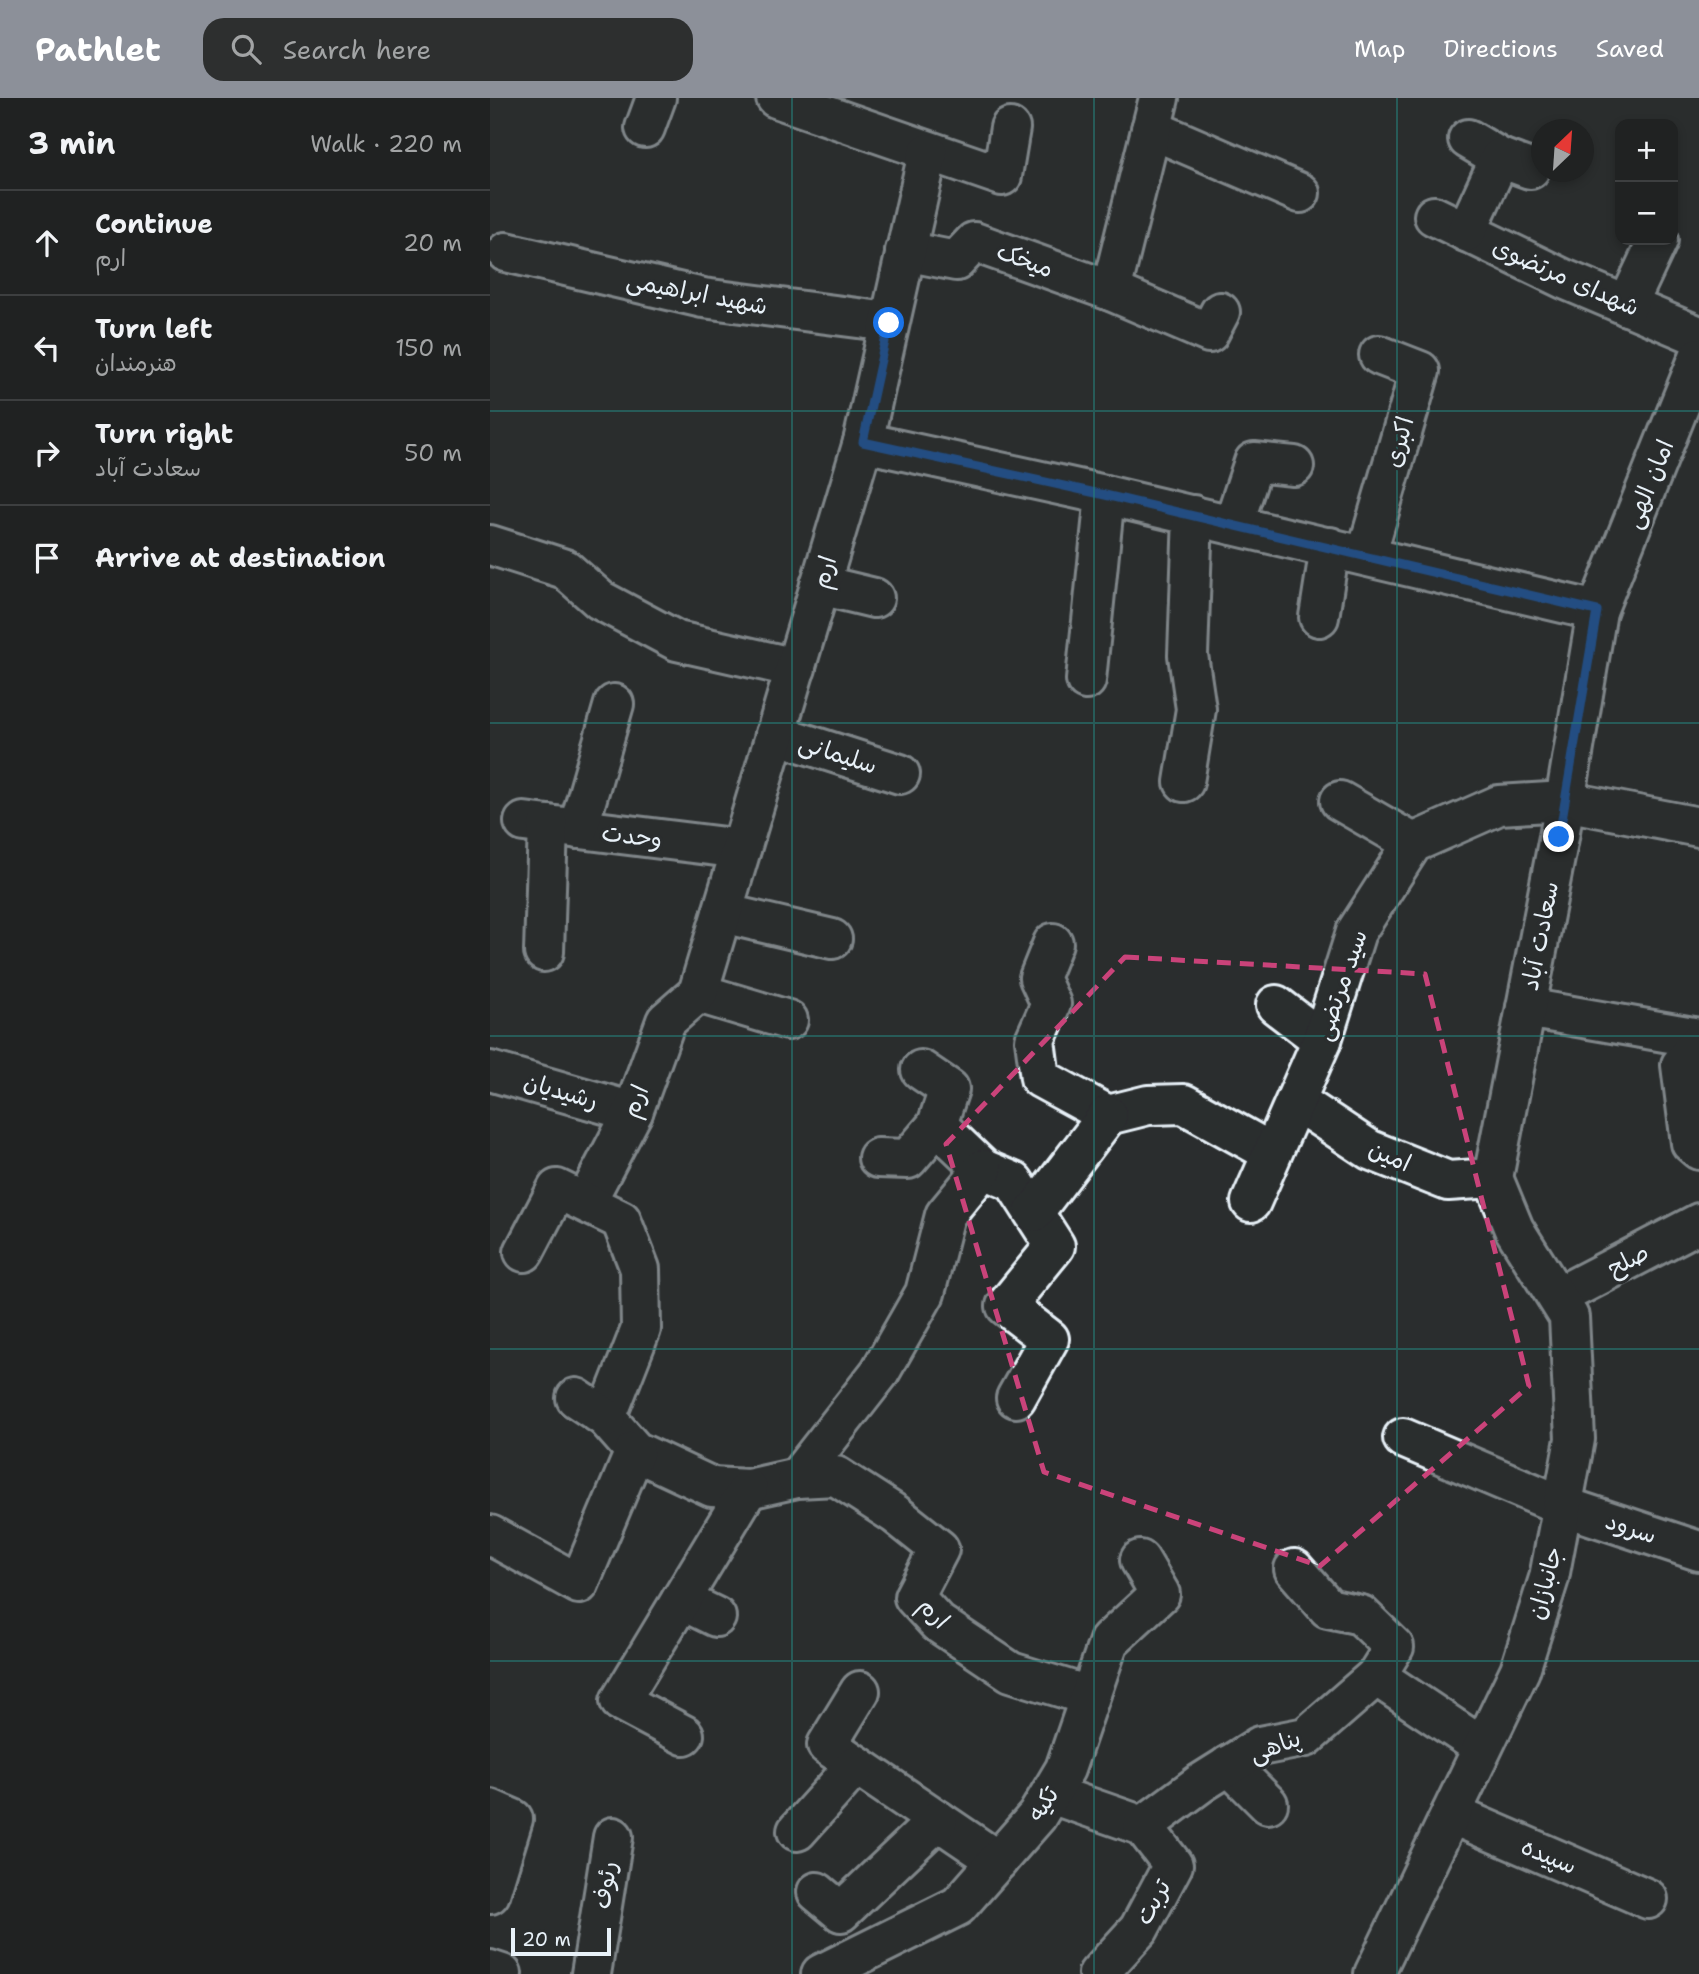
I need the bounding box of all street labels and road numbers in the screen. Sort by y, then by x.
street label: شهدای مرتضوی [1487,230,1645,324]
street label: میخک [992,235,1058,285]
street label: شهید ابراهیمی [624,264,770,322]
street label: اکبری [1377,413,1421,471]
street label: امان الهی [1617,435,1681,533]
street label: ارم [804,552,846,593]
street label: سلیمانی [795,726,881,782]
street label: وحدت [600,816,664,856]
street label: سعادت آباد [1514,879,1566,993]
street label: سید مرتضی [1307,925,1375,1045]
street label: رشیدیان [520,1065,602,1117]
street label: ارم [614,1080,658,1123]
street label: امین [1364,1133,1416,1179]
street label: صلح [1602,1236,1654,1284]
street label: سرود [1601,1505,1661,1551]
street label: جانبازان [1520,1543,1570,1623]
street label: ارم [910,1590,957,1637]
street label: پناهی [1245,1722,1305,1770]
street label: تکیه [1020,1779,1067,1828]
street label: سپیده [1516,1830,1582,1882]
street label: رئوف [585,1859,625,1911]
street label: تربت [1128,1873,1179,1930]

